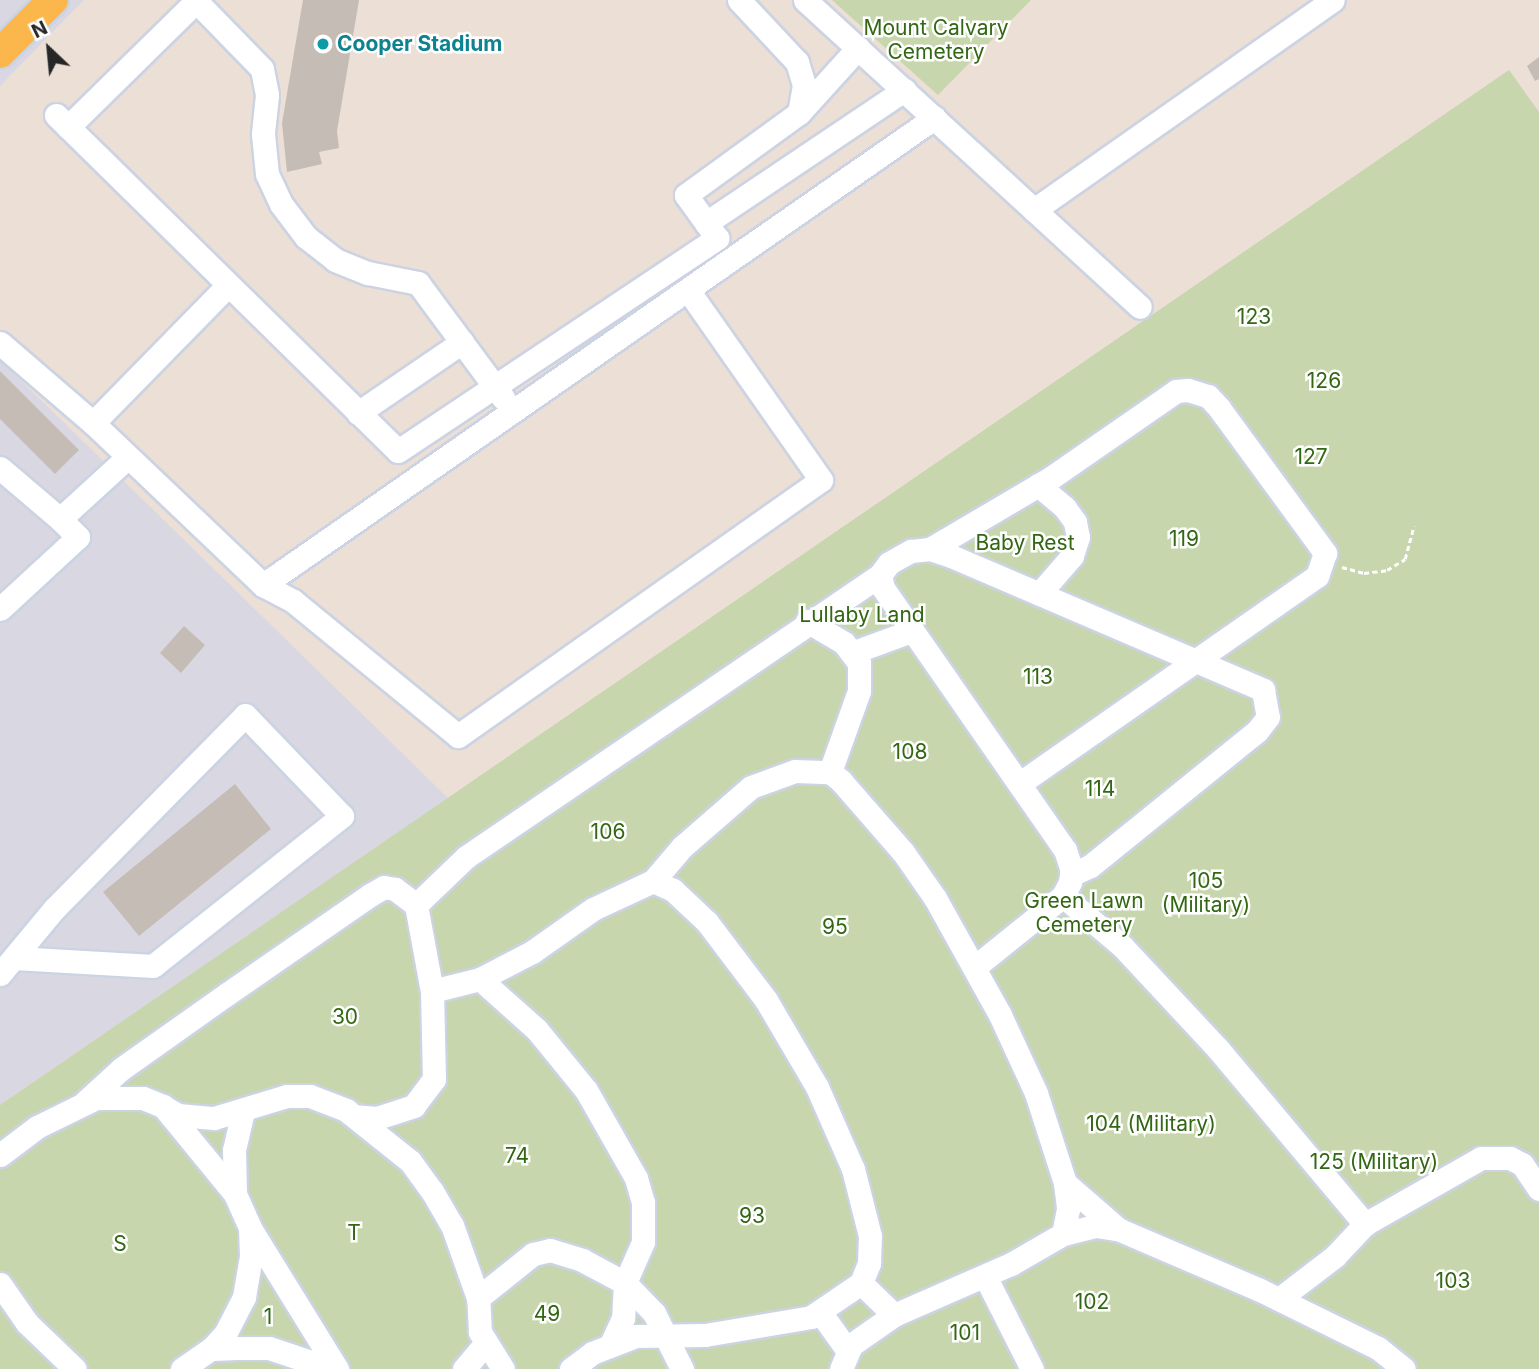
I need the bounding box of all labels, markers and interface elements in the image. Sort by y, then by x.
north arrow [14,14,84,84]
park label: Mount Calvary Cemetery [863,15,1009,65]
text: N [28,16,51,43]
place label: Cooper Stadium [337,31,502,57]
marker: Cooper Stadium [315,36,331,52]
park label: 123 [1237,304,1271,330]
park label: 126 [1307,368,1341,394]
park label: 127 [1294,444,1328,470]
park label: 119 [1169,526,1199,552]
park label: Baby Rest [975,530,1075,556]
park label: Lullaby Land [799,602,925,628]
park label: 113 [1023,664,1053,690]
park label: 108 [893,739,927,765]
park label: 114 [1085,776,1115,802]
park label: 106 [591,819,625,845]
park label: 105 (Military) [1162,868,1250,918]
park label: Green Lawn Cemetery [1024,888,1144,938]
park label: 95 [822,914,848,940]
park label: 30 [332,1004,358,1030]
park label: 104 (Military) [1086,1111,1216,1137]
park label: 74 [505,1143,529,1169]
park label: 125 (Military) [1310,1149,1438,1175]
park label: 93 [739,1203,765,1229]
park label: T [347,1220,361,1246]
park label: S [113,1231,127,1257]
park label: 103 [1436,1268,1470,1294]
park label: 102 [1075,1289,1109,1315]
park label: 49 [534,1301,560,1327]
park label: 1 [264,1304,272,1330]
park label: 101 [950,1320,980,1346]

